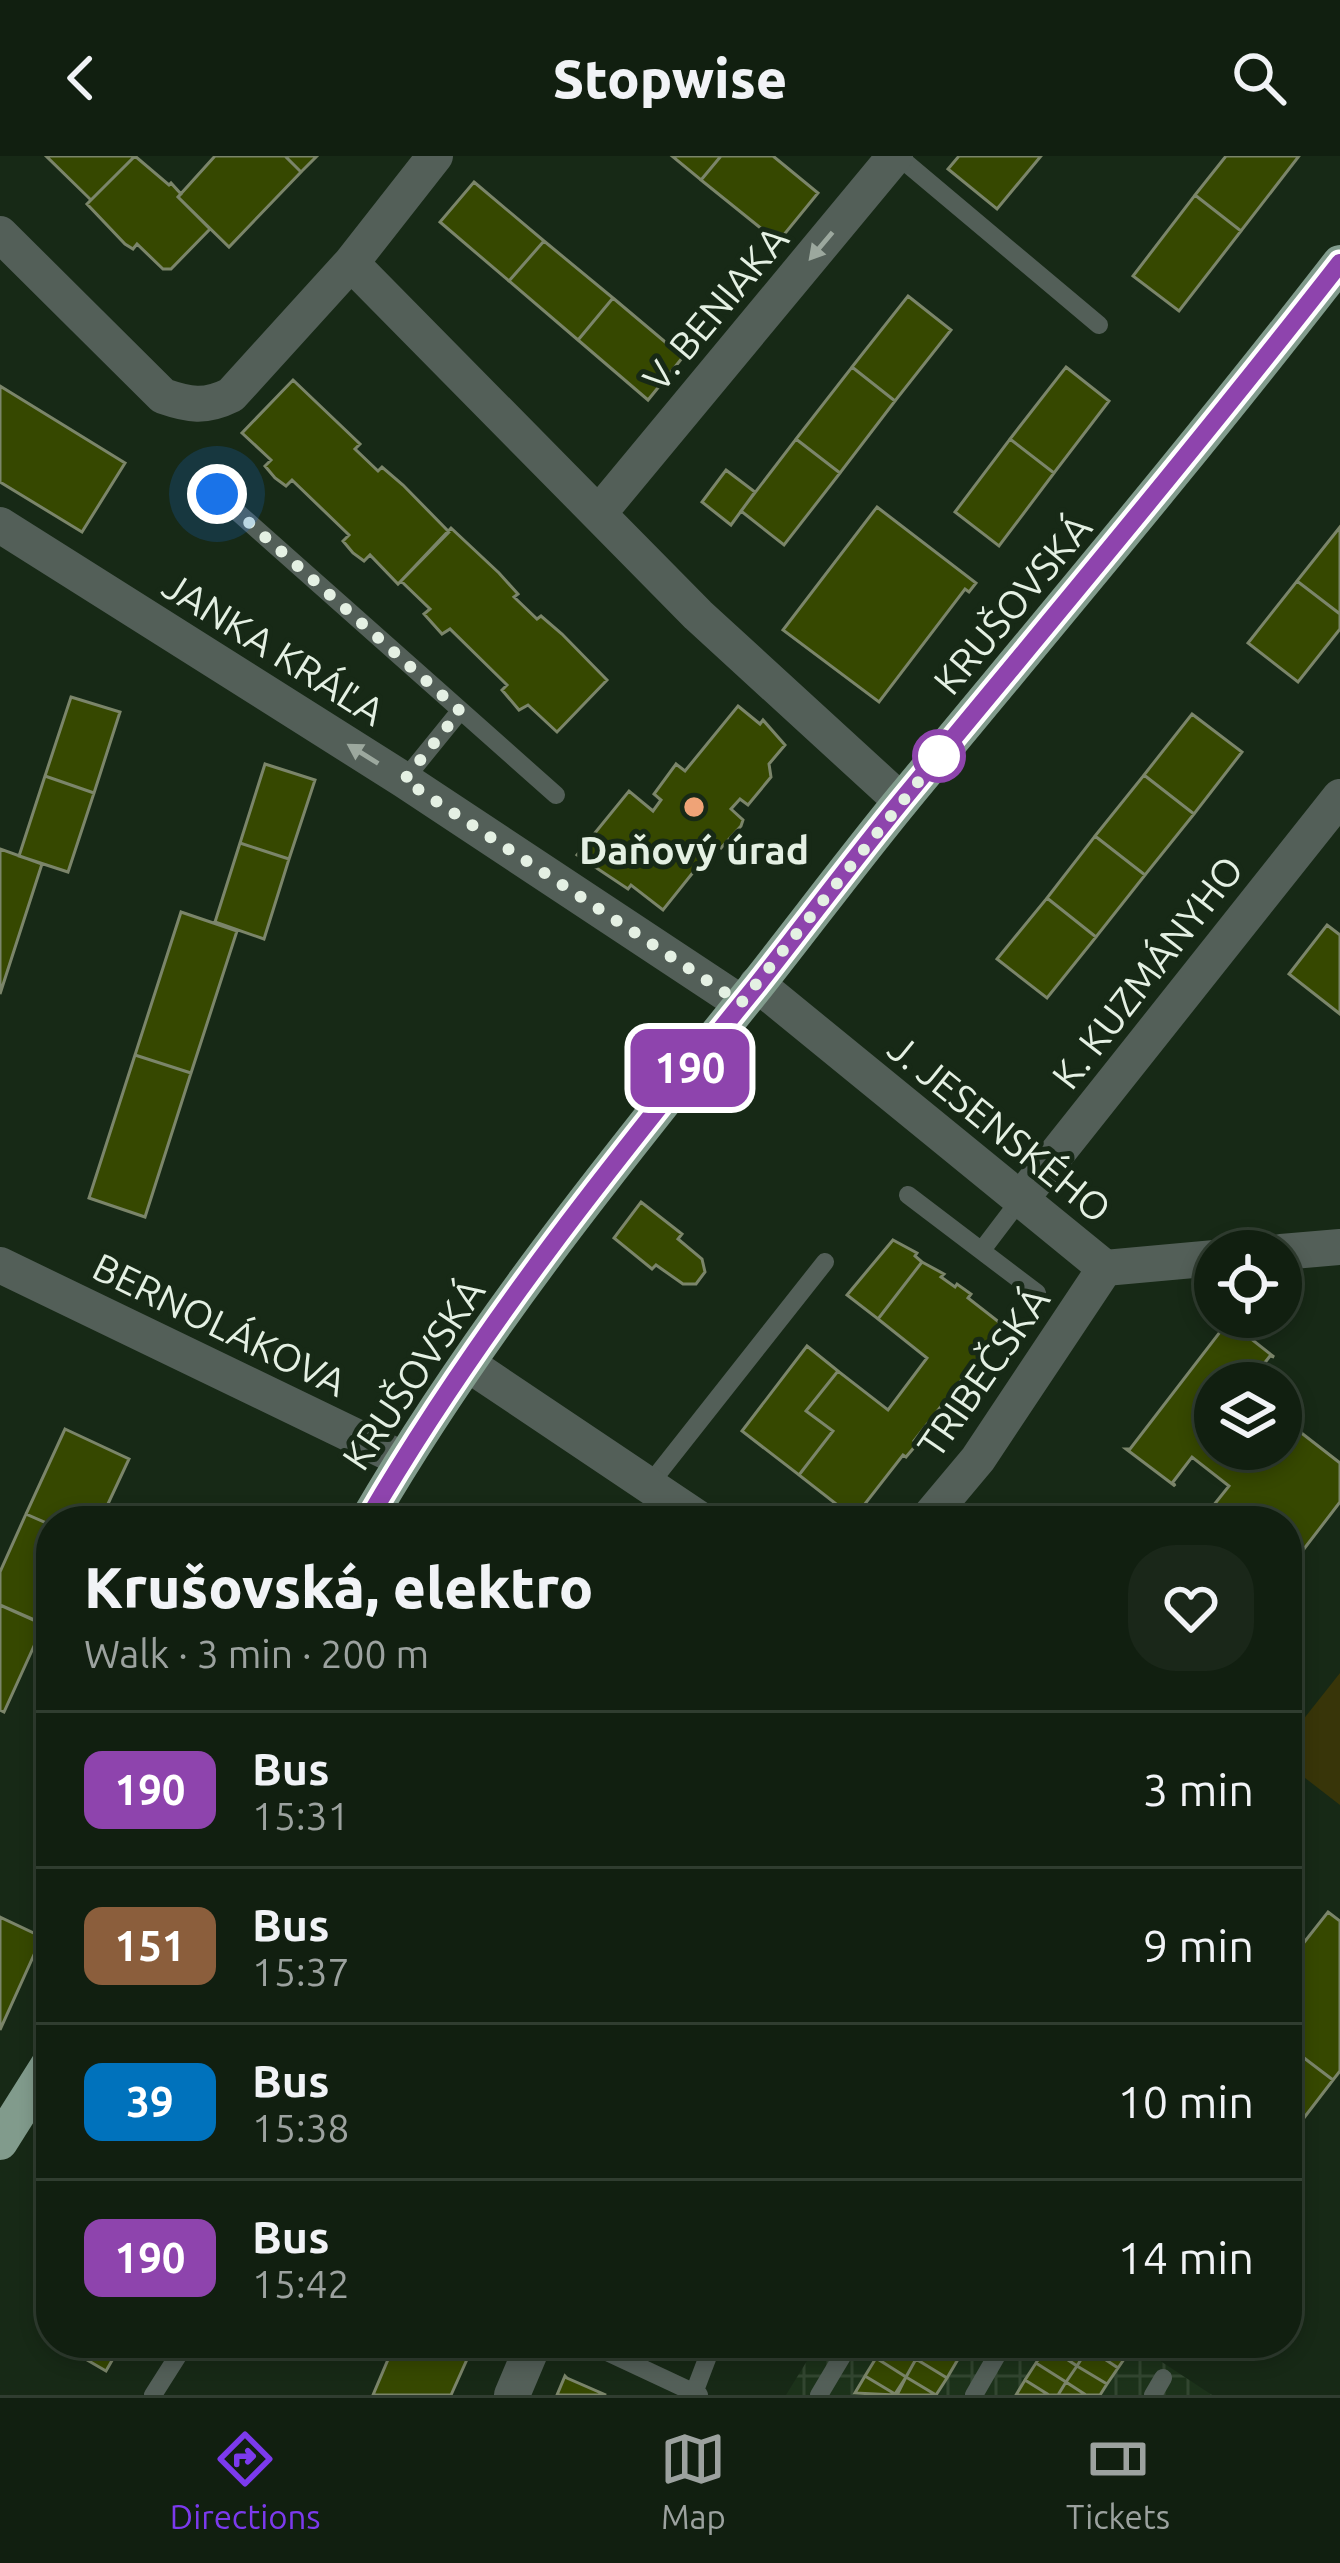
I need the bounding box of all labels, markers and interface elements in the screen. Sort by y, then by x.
icon: back [48,45,114,111]
icon: search [1226,45,1292,111]
text: Stopwise [553,48,787,108]
street label: V. BENIAKA [634,217,796,399]
one-way arrow [808,231,834,261]
your location [187,464,247,524]
street label: KRUŠOVSKÁ [924,505,1099,702]
street label: JANKA KRÁĽA [156,562,393,733]
unlabelled marker [914,731,964,781]
one-way arrow [346,744,380,765]
marker: Daňový úrad [681,794,707,820]
place label: Daňový úrad [579,828,809,871]
street label: K. KUZMÁNYHO [1042,847,1251,1097]
street label: J. JESENSKÉHO [881,1025,1120,1230]
line badge: 190 [621,1029,759,1107]
text: 190 [654,1044,726,1091]
map controls [1194,1230,1302,1470]
button: locate [1194,1230,1302,1338]
street label: BERNOLÁKOVA [87,1243,354,1404]
street label: KRUŠOVSKÁ [333,1270,492,1477]
street label: TRIBEČSKÁ [908,1278,1057,1465]
button: layers [1194,1362,1302,1470]
button: heart [1128,1545,1254,1671]
text: Krušovská, elektro [84,1555,593,1619]
text: Walk · 3 min · 200 m [84,1632,429,1675]
text: Bus [252,1743,329,1794]
text: 3 min [1143,1764,1254,1815]
text: 190 [114,1766,186,1813]
text: 15:31 [252,1794,350,1837]
text: Bus [252,1899,329,1950]
text: 9 min [1143,1920,1254,1971]
text: 151 [114,1922,186,1969]
text: 15:37 [252,1950,350,1993]
text: Bus [252,2055,329,2106]
text: 10 min [1117,2076,1254,2127]
text: 39 [126,2078,174,2125]
text: 15:38 [252,2106,350,2149]
text: Bus [252,2211,329,2262]
text: 14 min [1117,2232,1254,2283]
text: 190 [114,2234,186,2281]
text: 15:42 [252,2262,350,2305]
tab: Directions [170,2426,321,2535]
tab: Map [660,2426,726,2535]
tab: Tickets [1066,2426,1170,2535]

